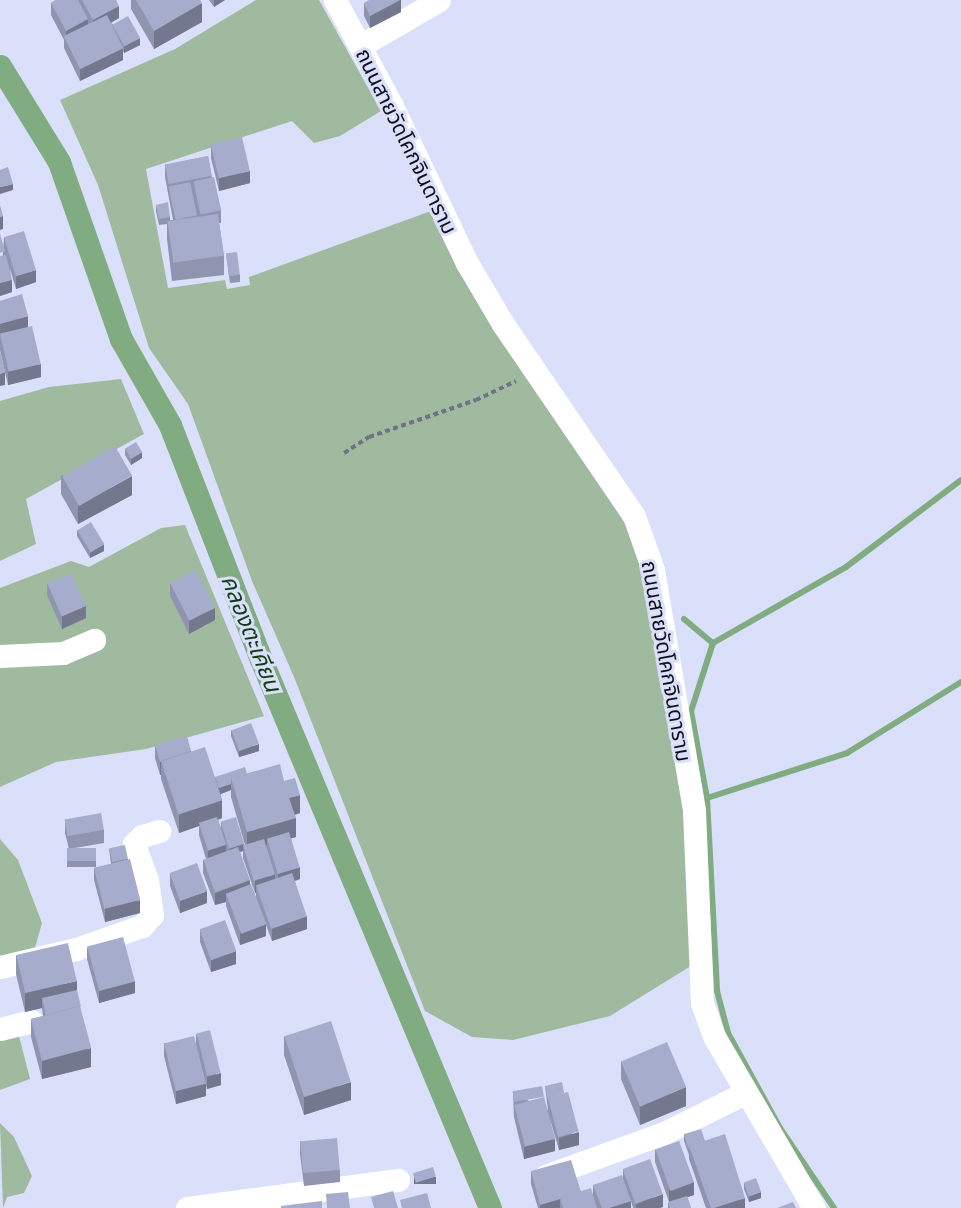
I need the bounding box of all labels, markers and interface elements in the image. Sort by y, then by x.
street label: ถนนสายวัดโคกจินดาราม [351,44,463,238]
street label: ถนนสายวัดโคกจินดาราม [637,559,697,763]
water label: คลองตะเคียน [216,571,288,695]

